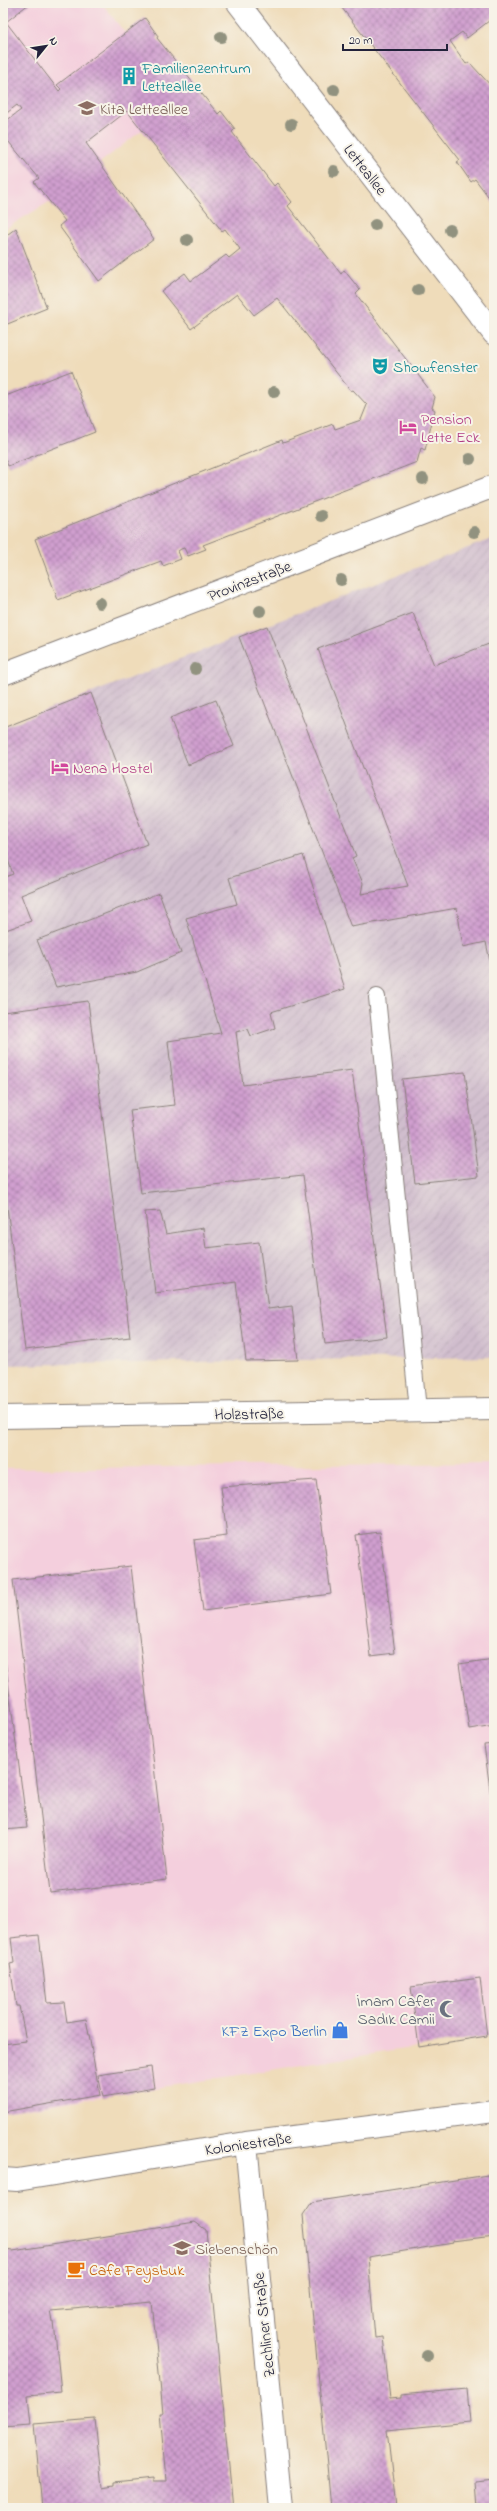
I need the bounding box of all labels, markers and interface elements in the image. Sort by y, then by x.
north arrow [26,26,66,66]
scale bar [343,26,447,52]
text: 20 m [349,32,372,50]
text: N [45,34,63,49]
place label: Familienzentrum Letteallee [141,57,251,99]
building icon: Familienzentrum Letteallee [119,66,139,86]
school or university icon: Kita Letteallee [77,98,97,118]
place label: Kita Letteallee [100,98,189,122]
street label: Letteallee [337,139,393,202]
theatre icon: Showfenster [370,356,390,376]
place label: Showfenster [393,356,478,380]
place label: Pension Lette Eck [421,408,481,450]
hotel icon: Pension Lette Eck [398,417,418,437]
street label: Provinzstraße [204,555,296,609]
hotel icon: Nena Hostel [50,757,70,777]
place label: Nena Hostel [73,757,153,781]
street label: Holzstraße [214,1402,285,1428]
place label: İmam Cafer Sadık Camii [357,1990,435,2032]
mosque icon: İmam Cafer Sadık Camii [438,1999,458,2019]
place label: KFZ Expo Berlin [222,2020,327,2044]
shop icon: KFZ Expo Berlin [330,2020,350,2040]
street label: Koloniestraße [203,2127,294,2163]
school or university icon: Siebenschön [172,2238,192,2258]
place label: Siebenschön [195,2238,278,2262]
cafe icon: Cafe Feysbuk [66,2259,86,2279]
place label: Cafe Feysbuk [89,2259,185,2283]
street label: Zechliner Straße [247,2270,282,2378]

